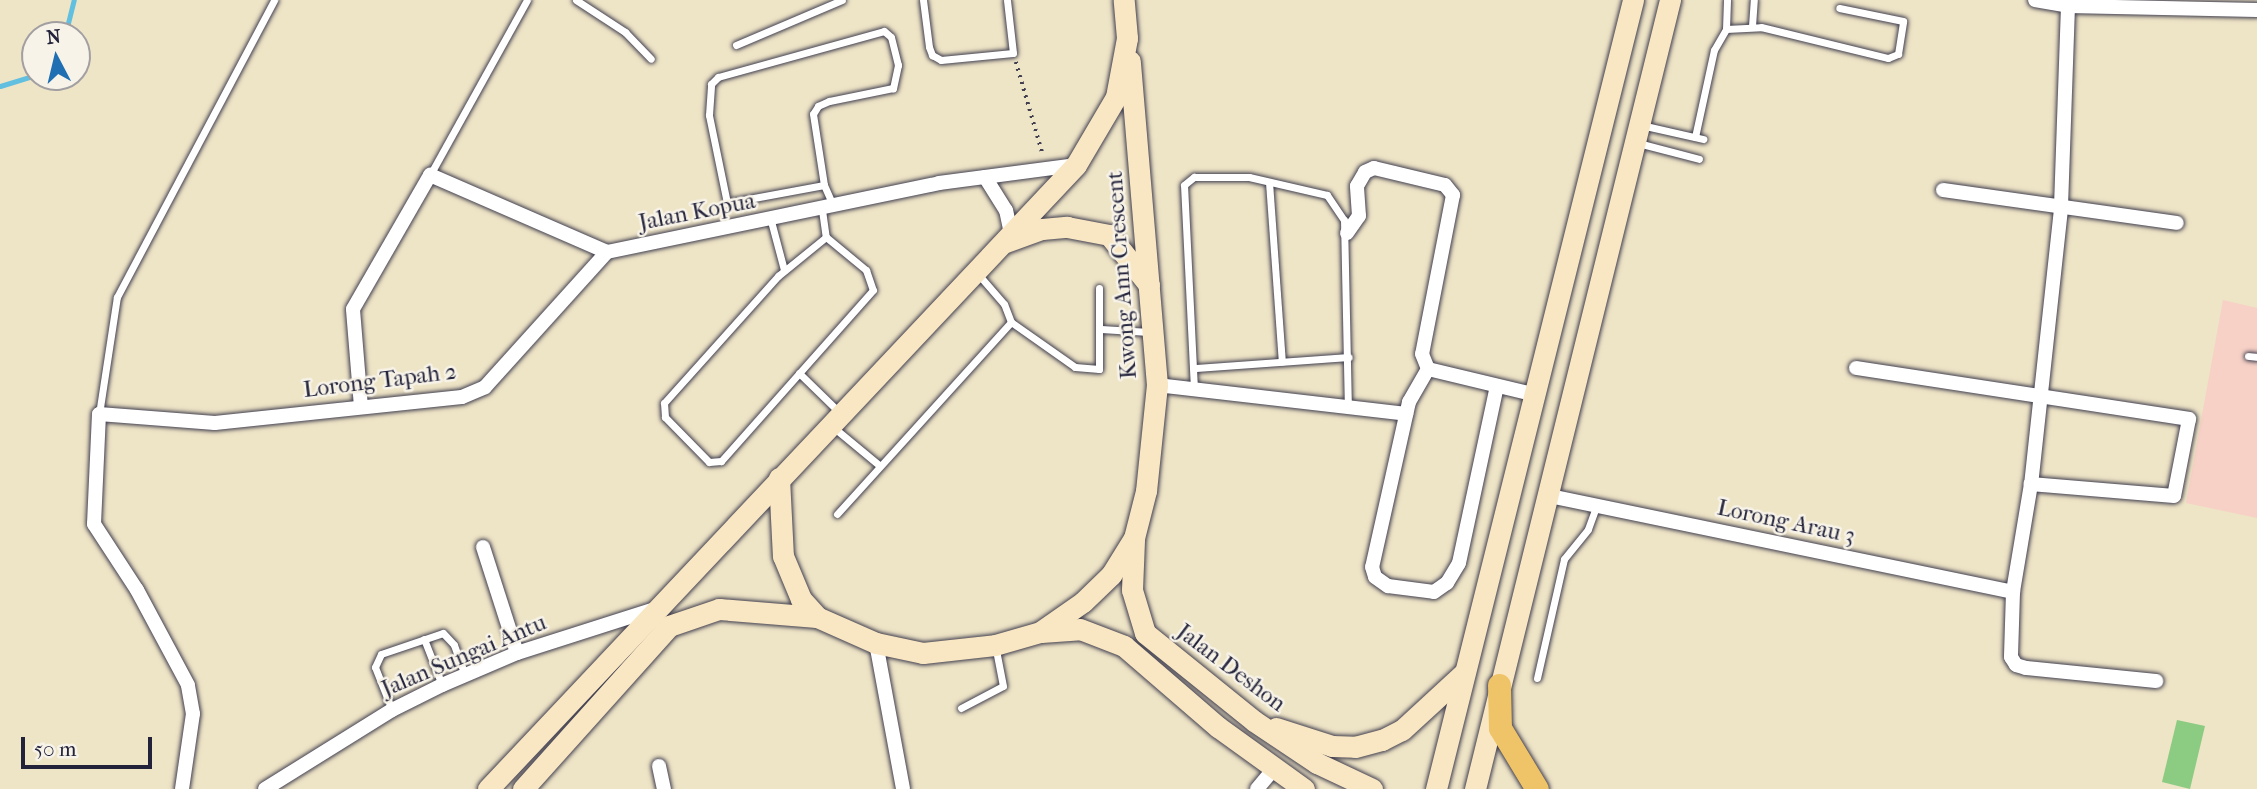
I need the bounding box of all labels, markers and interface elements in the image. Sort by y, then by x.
north arrow [21,21,91,91]
text: N [45,25,62,49]
street label: Kwong Ann Crescent [1101,170,1143,380]
street label: Jalan Kopua [636,187,758,237]
street label: Lorong Tapah 2 [302,358,458,404]
street label: Lorong Arau 3 [1715,494,1857,550]
street label: Jalan Sungai Antu [378,609,550,703]
street label: Jalan Deshon [1171,618,1291,718]
scale bar [24,722,156,766]
text: 50 m [34,737,77,761]

